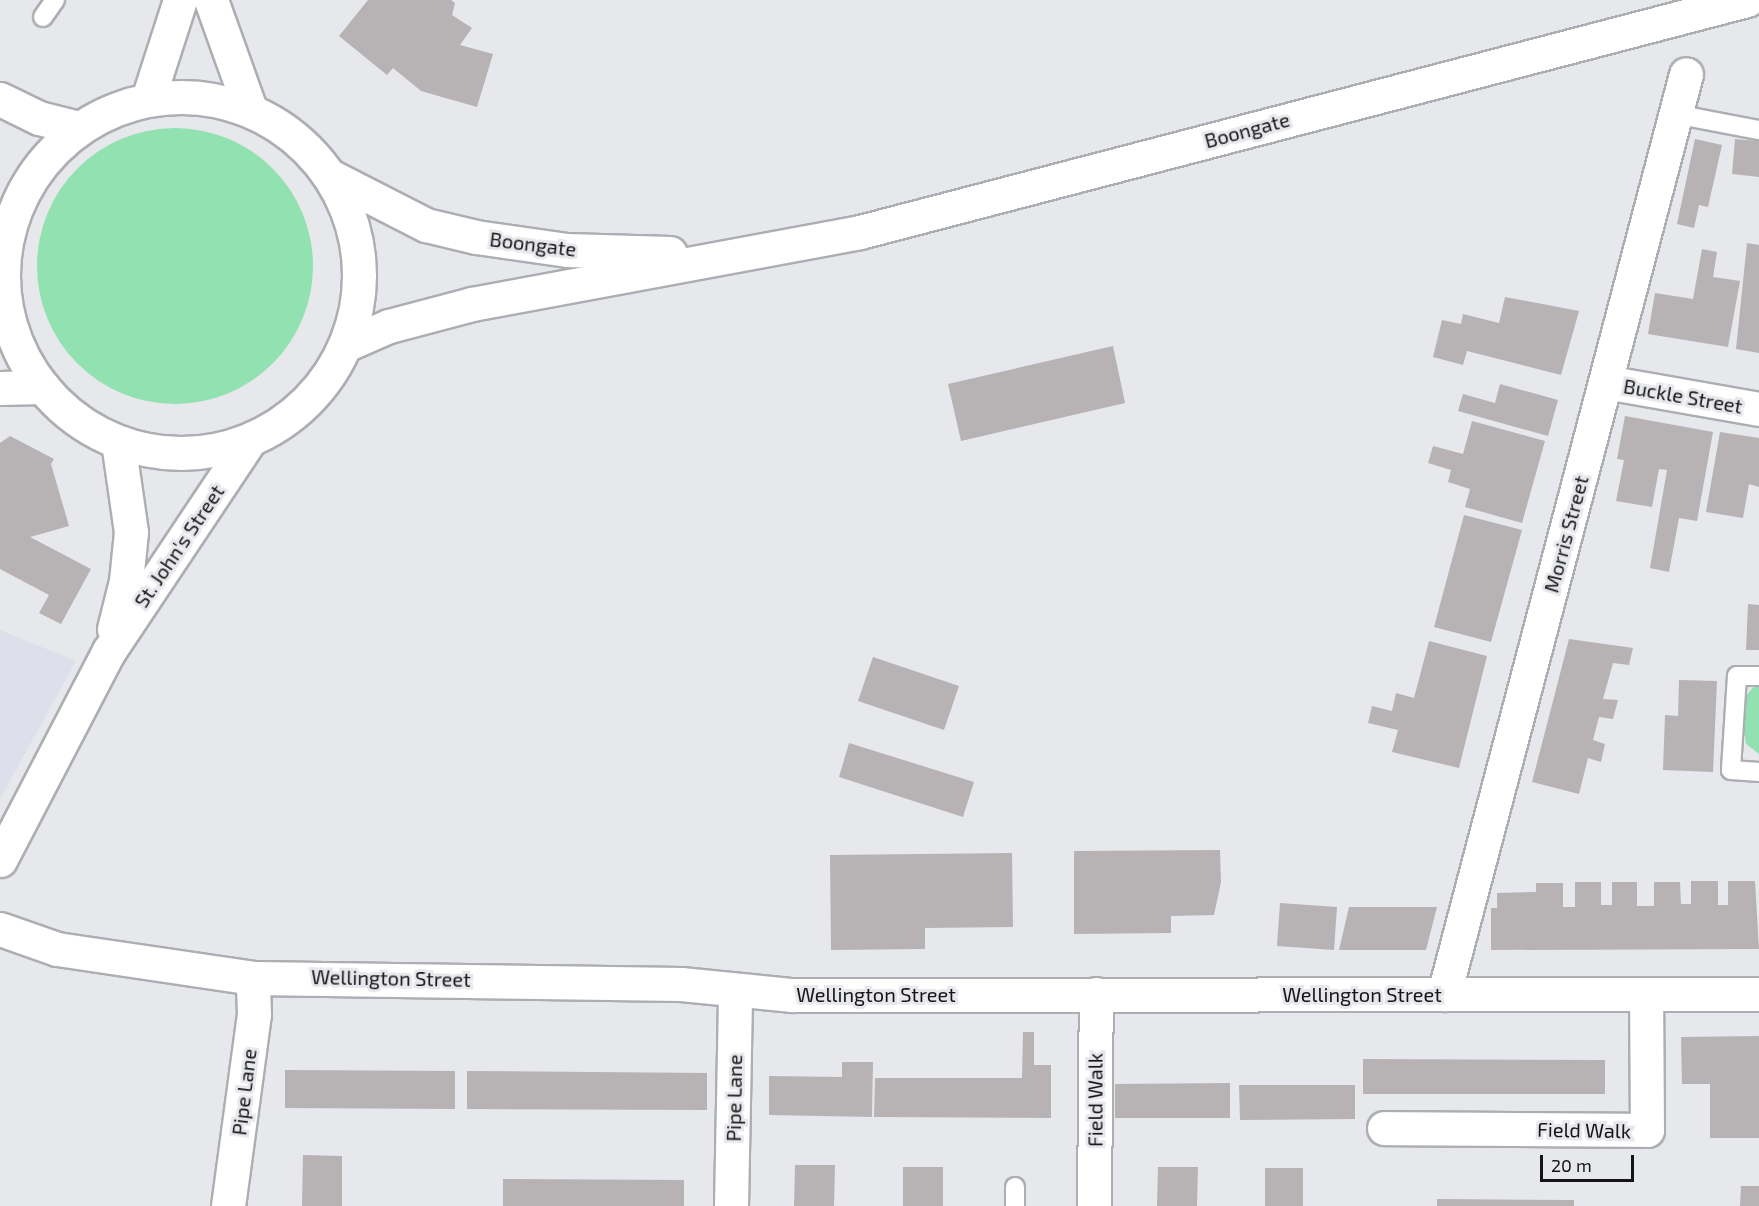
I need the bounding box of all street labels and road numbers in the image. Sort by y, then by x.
street label: Boongate [1202,107,1292,153]
street label: Boongate [488,227,578,261]
street label: Buckle Street [1622,374,1744,418]
street label: Morris Street [1539,473,1593,595]
street label: St. John's Street [129,480,229,612]
street label: Wellington Street [311,965,471,991]
street label: Wellington Street [796,982,956,1006]
street label: Wellington Street [1282,982,1442,1006]
street label: Pipe Lane [227,1047,261,1137]
street label: Field Walk [1083,1053,1107,1147]
street label: Pipe Lane [721,1054,747,1142]
street label: Field Walk [1537,1117,1631,1143]

